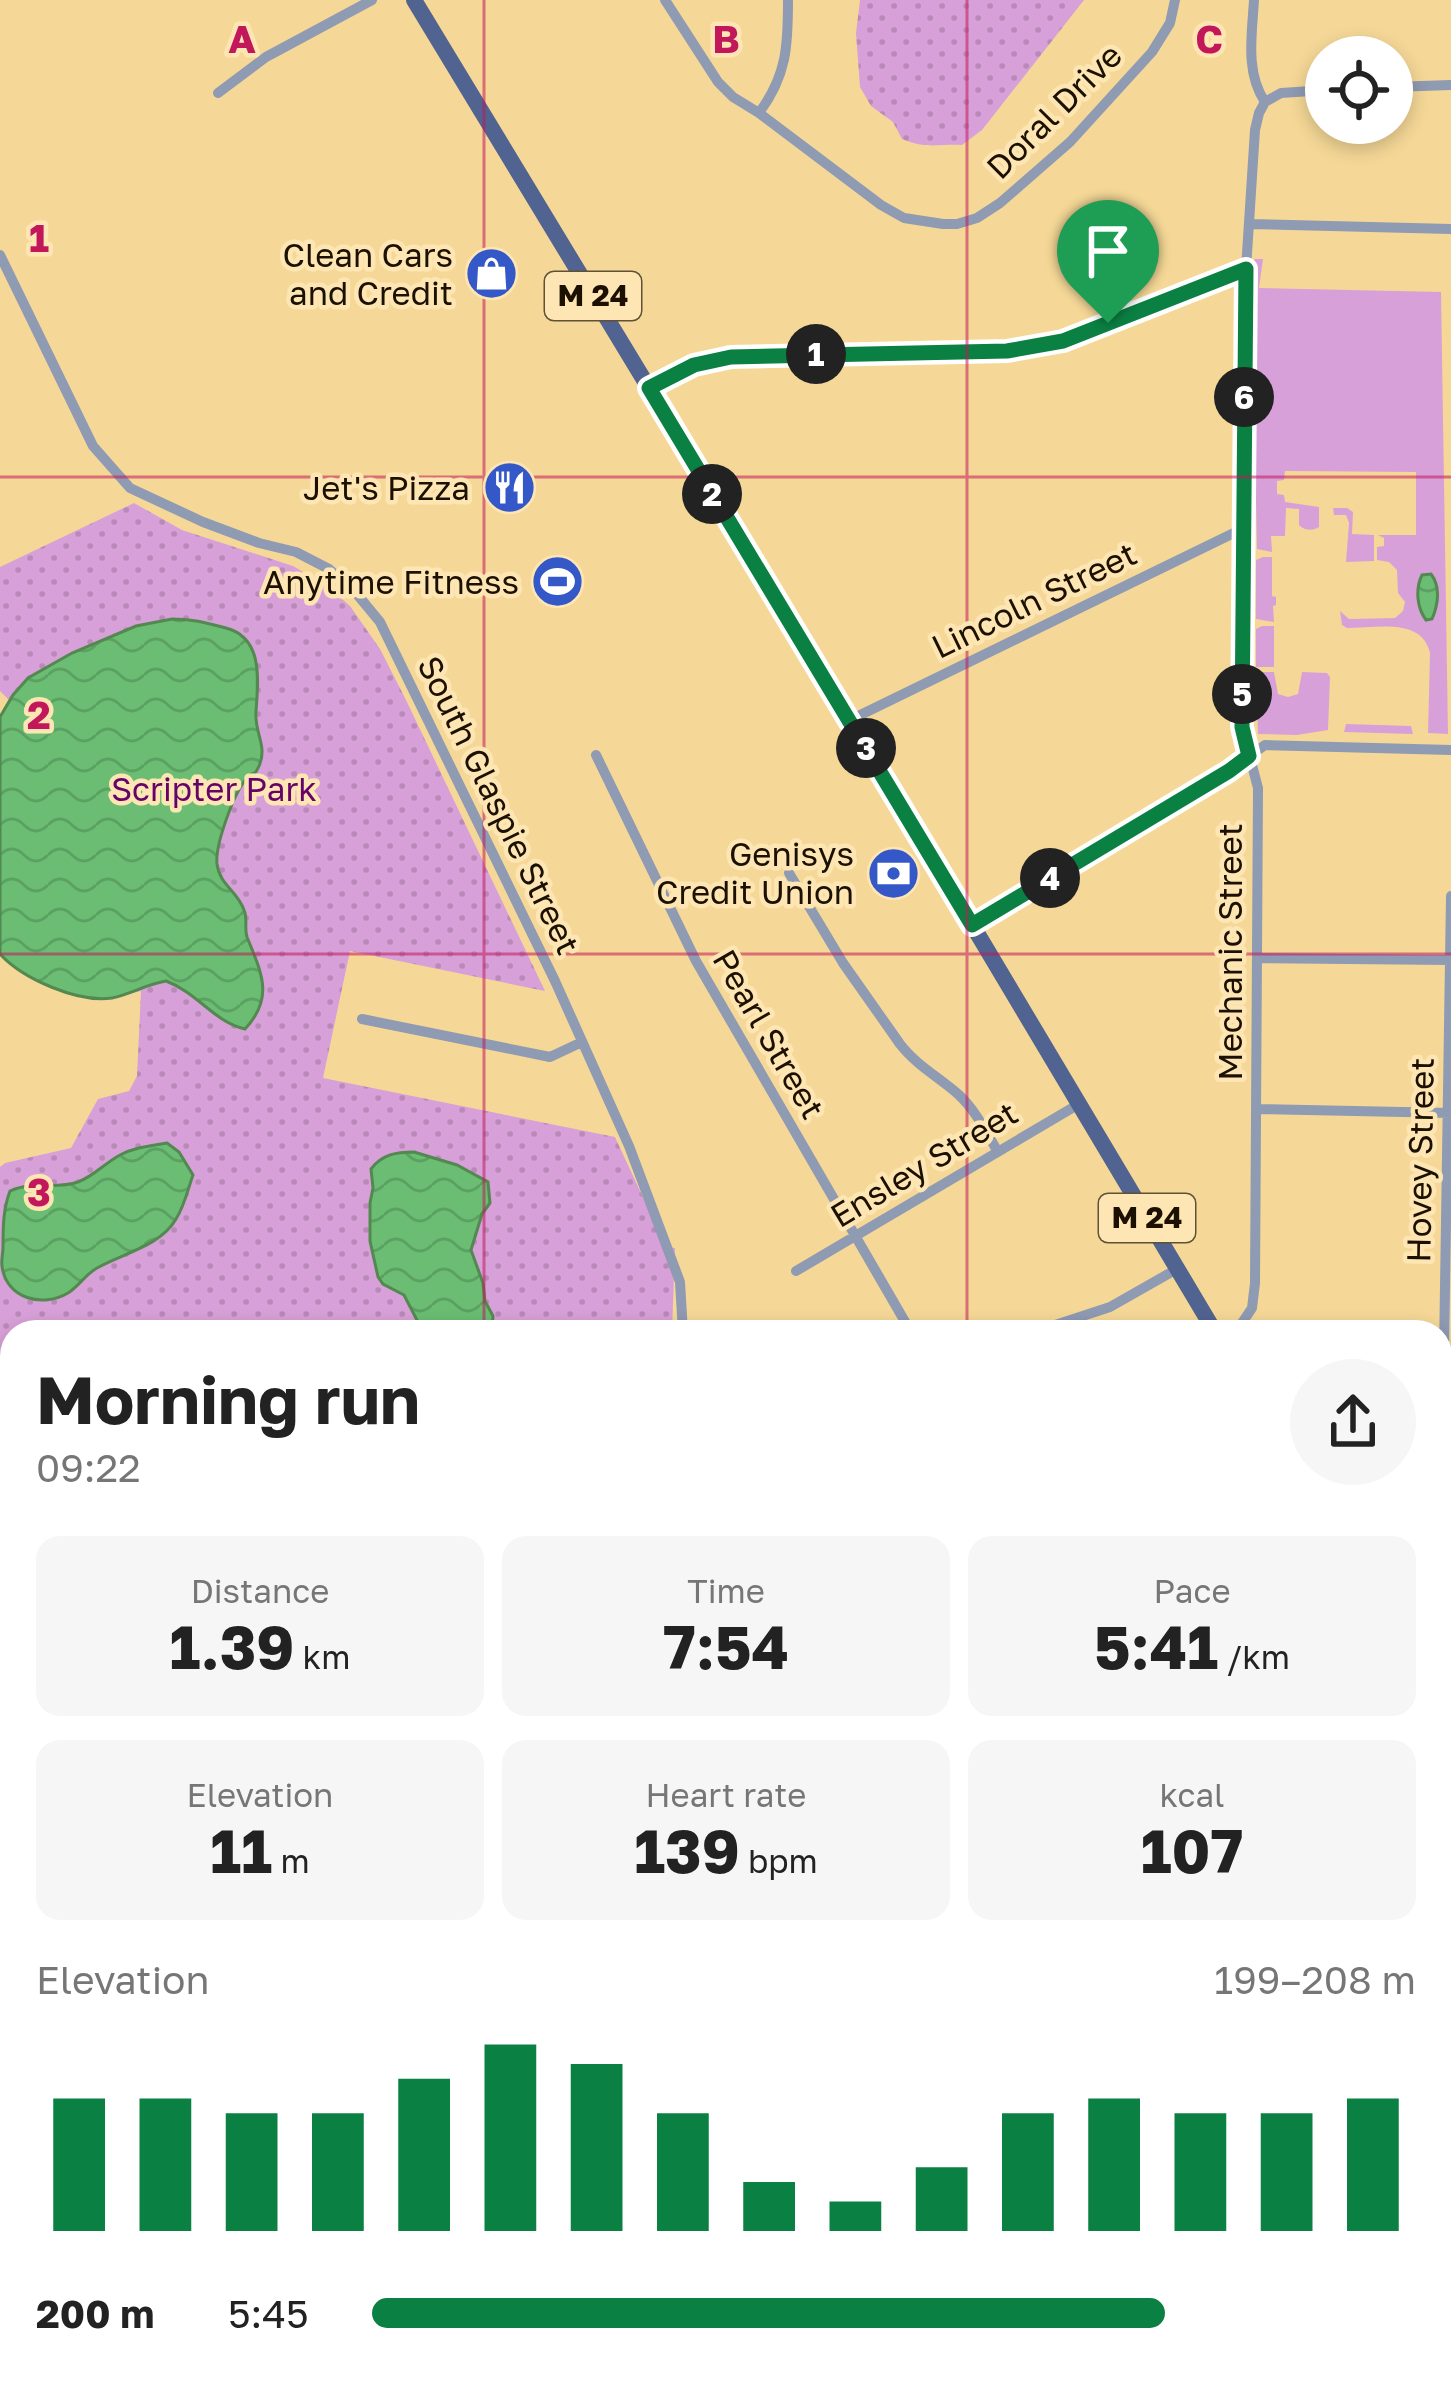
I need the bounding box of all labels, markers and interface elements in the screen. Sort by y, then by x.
text: A [228,15,256,62]
text: B [712,15,740,62]
text: C [1195,15,1223,62]
street label: Doral Drive [978,35,1129,186]
map controls [1305,36,1413,144]
button: locate [1305,36,1413,144]
pin [1057,200,1159,323]
text: 1 [29,214,49,261]
icon: arrive [1075,218,1141,284]
place label: Clean Cars and Credit [283,235,453,312]
shop icon: Clean Cars and Credit [464,246,520,302]
road number: M 24 [545,272,641,320]
pin: 1 [786,324,846,384]
text: 1 [808,334,825,373]
pin: 6 [1214,367,1274,427]
text: 6 [1234,377,1254,416]
restaurant icon: Jet's Pizza [481,460,537,516]
pin: 2 [682,464,742,524]
place label: Jet's Pizza [303,468,470,507]
text: 2 [702,474,722,513]
street label: Lincoln Street [925,533,1142,666]
sports icon: Anytime Fitness [530,554,586,610]
place label: Anytime Fitness [263,562,519,601]
street label: South Glaspie Street [410,649,589,960]
pin: 5 [1212,664,1272,724]
text: 5 [1232,674,1252,713]
text: 2 [27,691,51,738]
pin: 3 [836,718,896,778]
text: 3 [856,728,876,767]
park label: Scripter Park [111,769,317,808]
street label: Mechanic Street [1210,823,1249,1081]
place label: Genisys Credit Union [656,834,854,911]
bank icon: Genisys Credit Union [865,845,921,901]
pin: 4 [1020,848,1080,908]
text: 4 [1040,858,1060,897]
street label: Pearl Street [705,942,833,1125]
street label: Hovey Street [1398,1057,1441,1263]
street label: Ensley Street [823,1093,1024,1235]
text: 3 [27,1168,51,1215]
road number: M 24 [1099,1194,1195,1242]
text: Morning run [36,1359,420,1439]
button: share [1290,1359,1416,1485]
text: 09:22 [36,1444,141,1491]
text: Distance [191,1571,329,1610]
text: Time [687,1571,765,1610]
text: Pace [1153,1571,1231,1610]
text: 1.39 [170,1610,294,1682]
text: 7:54 [663,1610,789,1682]
text: 5:41 [1094,1610,1218,1682]
text: km [294,1637,350,1676]
text: /km [1218,1637,1290,1676]
text: Elevation [187,1775,333,1814]
text: Heart rate [645,1775,807,1814]
text: kcal [1159,1775,1225,1814]
text: 11 [210,1814,272,1886]
text: 139 [634,1814,740,1886]
text: 107 [1141,1814,1243,1886]
text: m [272,1841,310,1880]
text: bpm [740,1841,818,1880]
text: Elevation [36,1956,209,2003]
text: 199–208 m [1214,1956,1416,2003]
text: 200 m [36,2290,154,2337]
text: 5:45 [228,2290,309,2337]

